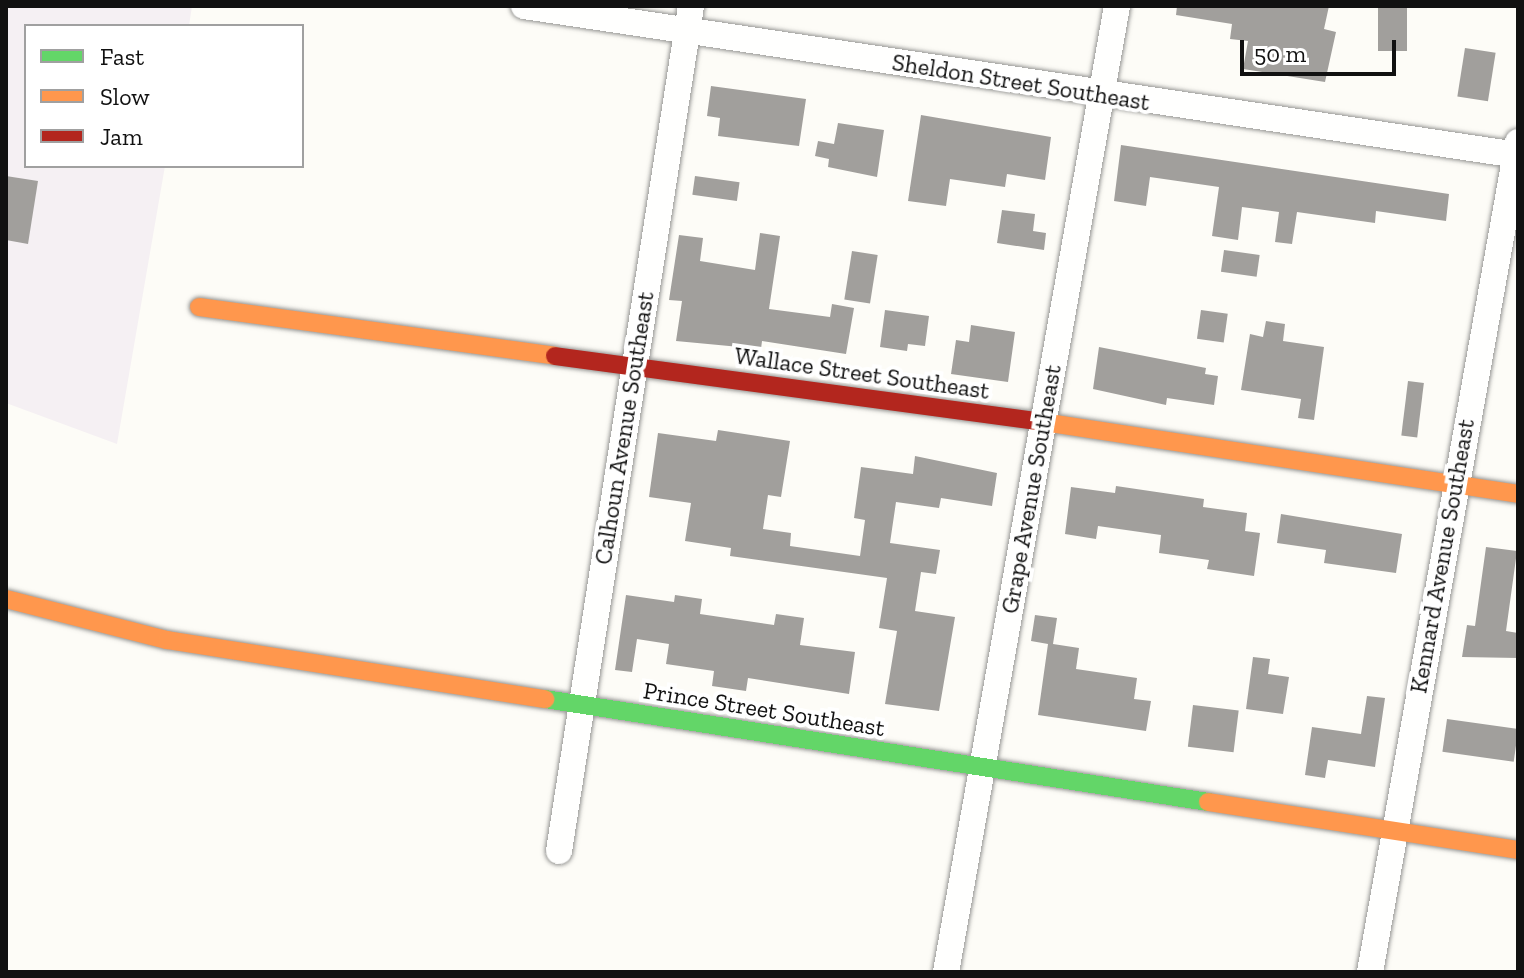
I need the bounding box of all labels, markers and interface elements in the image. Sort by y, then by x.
legend [24,24,304,168]
scale bar [1244,24,1400,74]
text: 50 m [1254,39,1306,68]
text: Fast [100,42,144,71]
street label: Sheldon Street Southeast [890,47,1152,117]
text: Slow [100,82,150,111]
text: Jam [100,122,143,151]
street label: Calhoun Avenue Southeast [588,289,660,567]
street label: Wallace Street Southeast [733,341,991,405]
street label: Grape Avenue Southeast [995,362,1067,616]
street label: Kennard Avenue Southeast [1404,416,1480,696]
street label: Prince Street Southeast [641,676,887,742]

